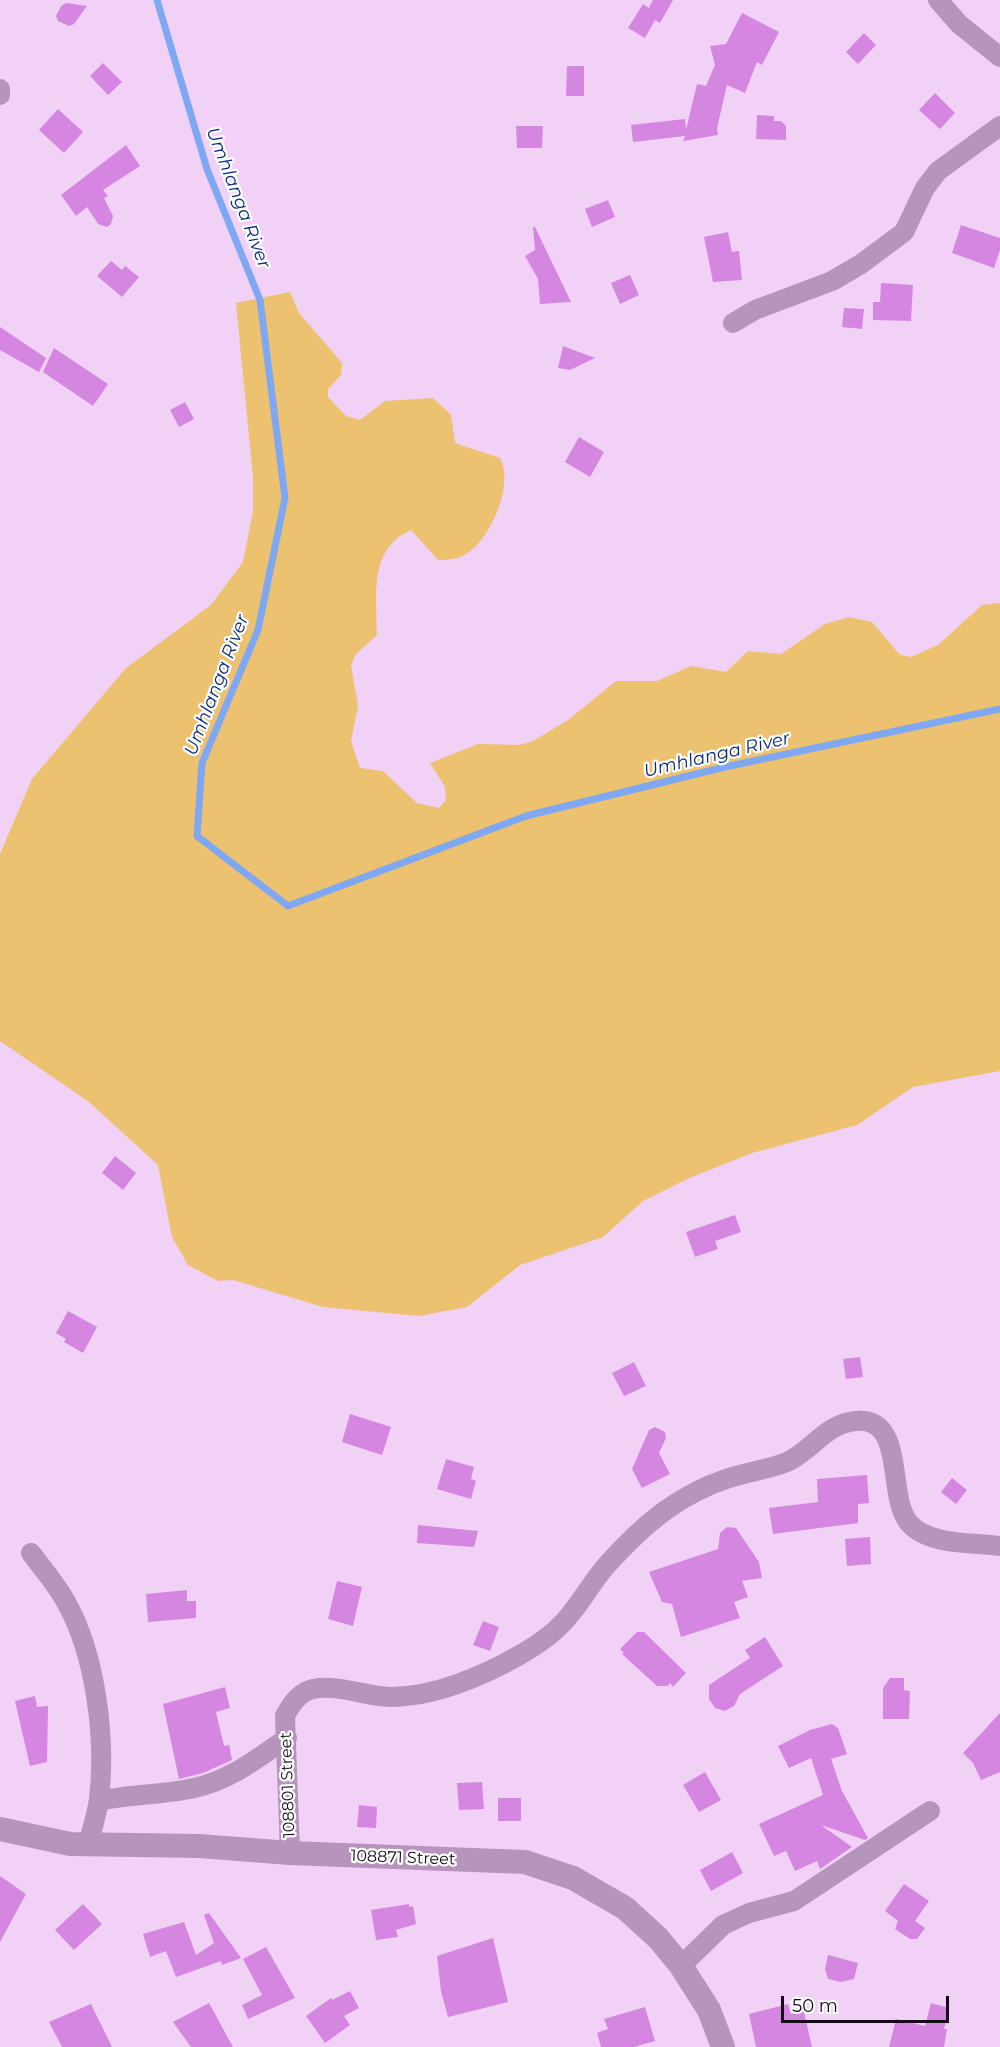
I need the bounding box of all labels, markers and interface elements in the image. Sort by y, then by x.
water label: Umhlanga River [201,125,275,271]
water label: Umhlanga River [180,612,254,758]
water label: Umhlanga River [642,728,792,782]
street label: 108801 Street [277,1732,299,1838]
street label: 108871 Street [350,1847,456,1869]
scale bar [784,1984,952,2022]
text: 50 m [792,1995,838,2017]

